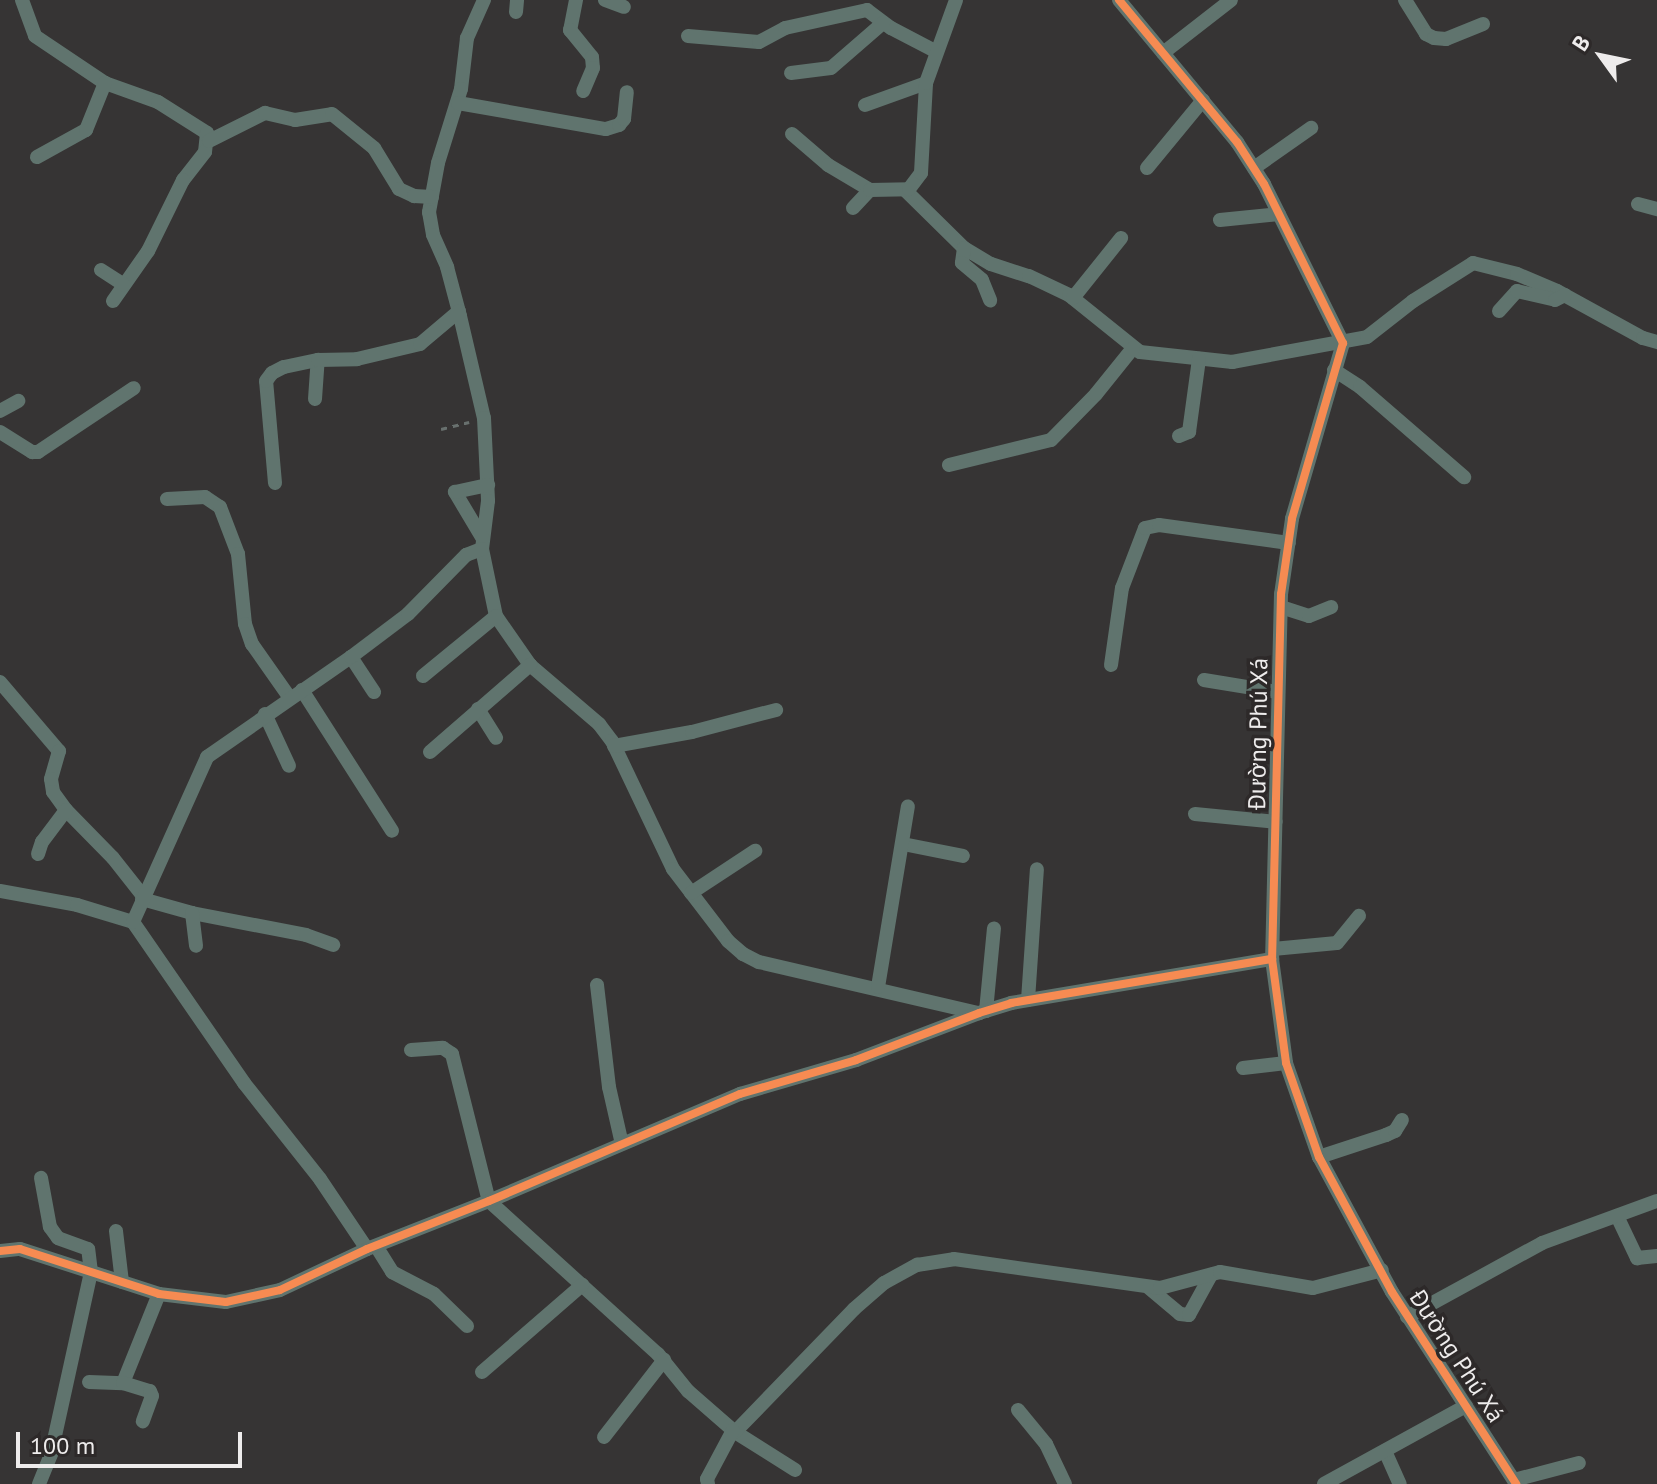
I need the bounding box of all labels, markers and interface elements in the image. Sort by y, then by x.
north arrow [1561,16,1641,96]
text: B [1566,30,1596,56]
street label: Đường Phú Xá [1242,657,1274,811]
street label: Đường Phú Xá [1403,1284,1511,1428]
scale bar [20,1416,246,1466]
text: 100 m [30,1430,95,1461]

